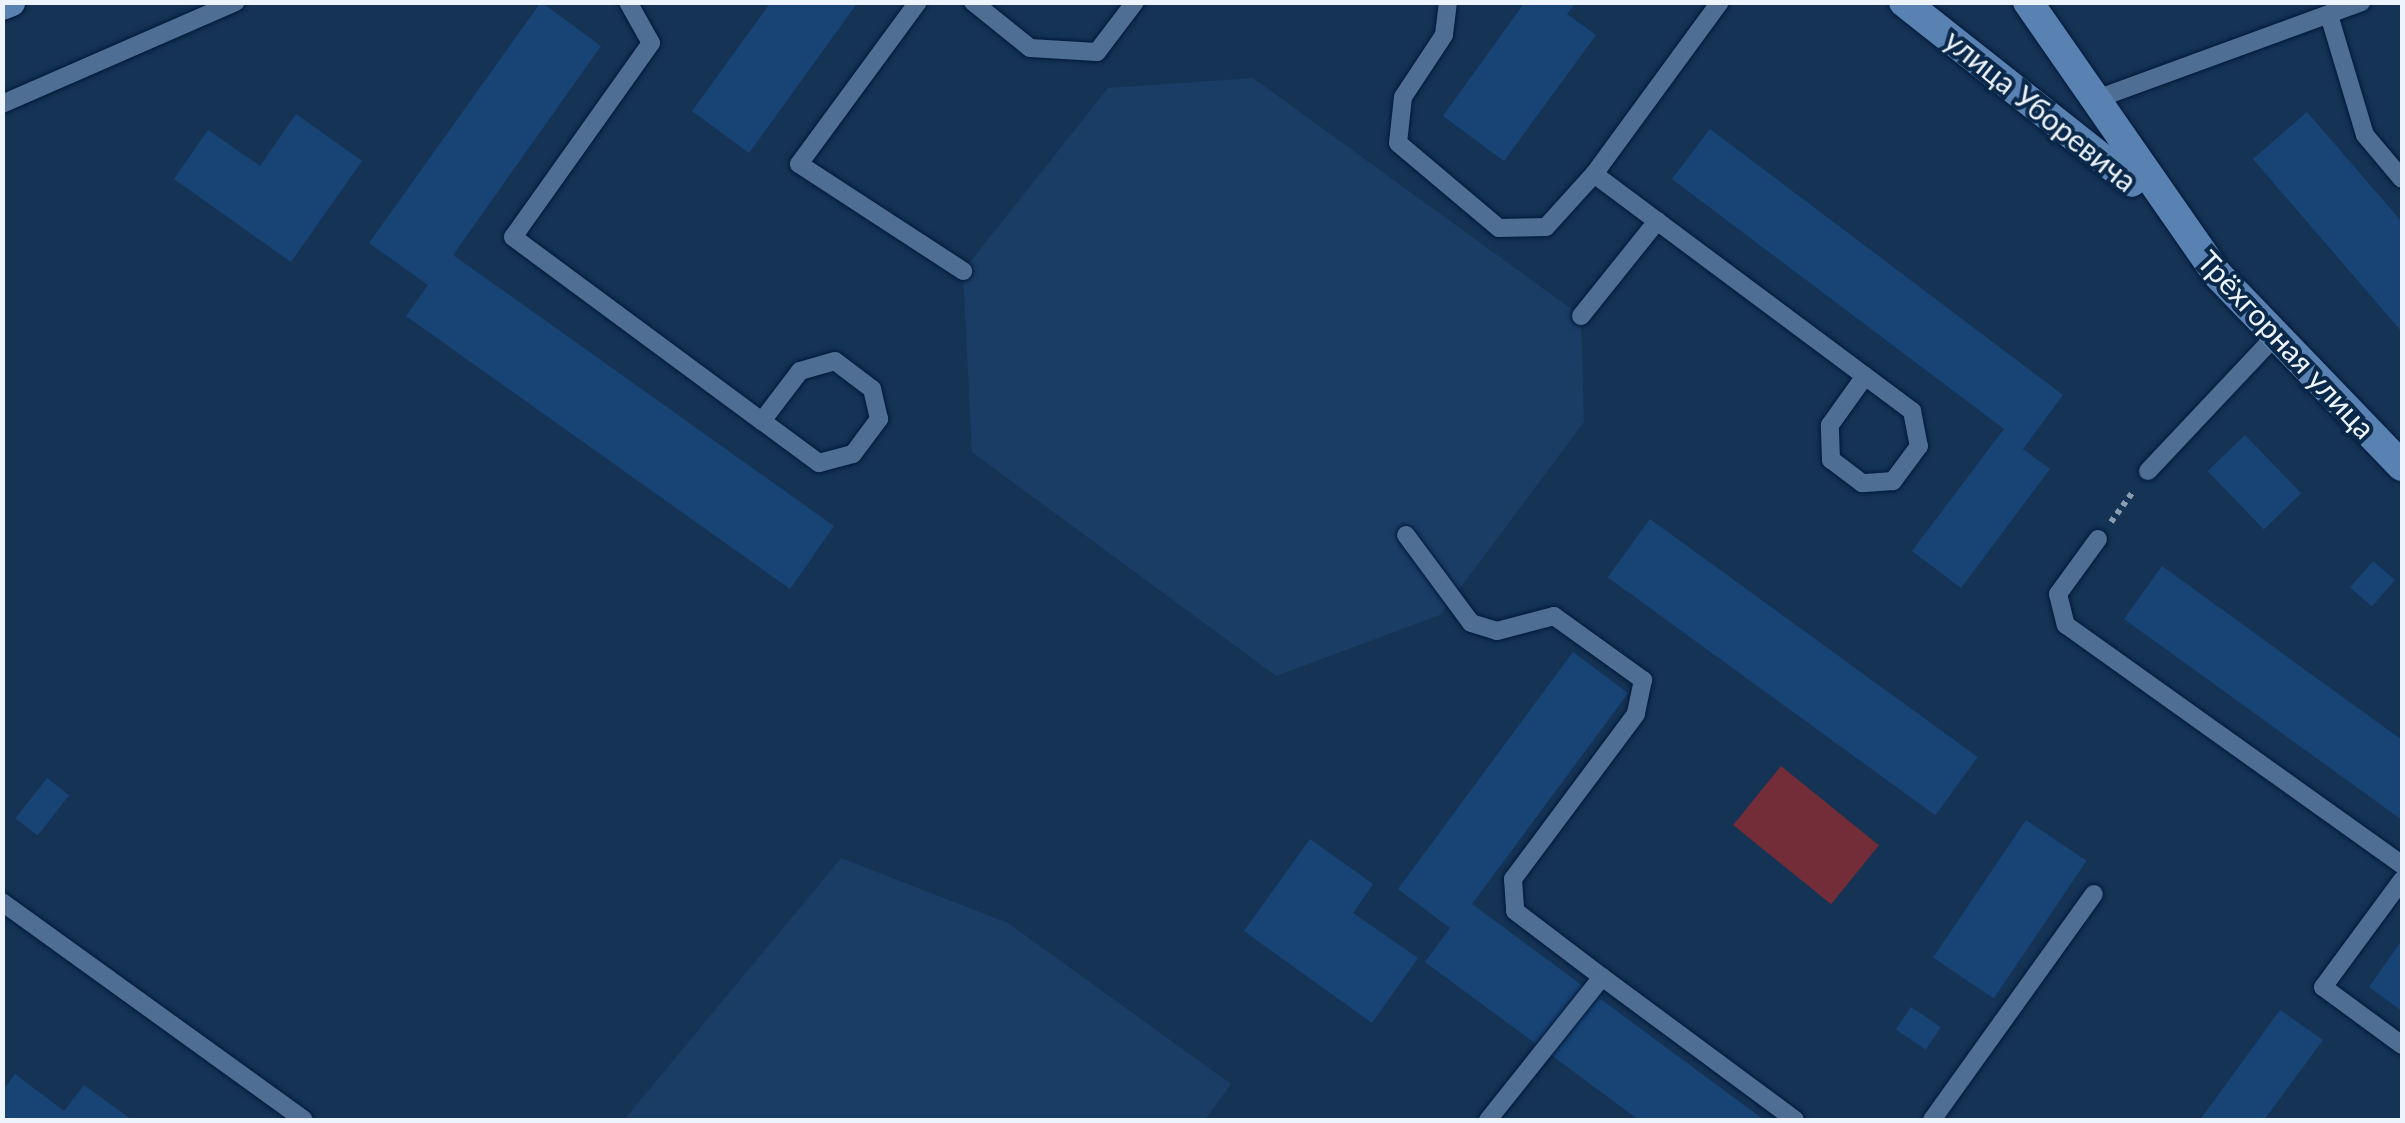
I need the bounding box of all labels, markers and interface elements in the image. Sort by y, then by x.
street label: улица Уборевича [1938,22,2144,198]
street label: Трёхгорная улица [2191,243,2383,445]

